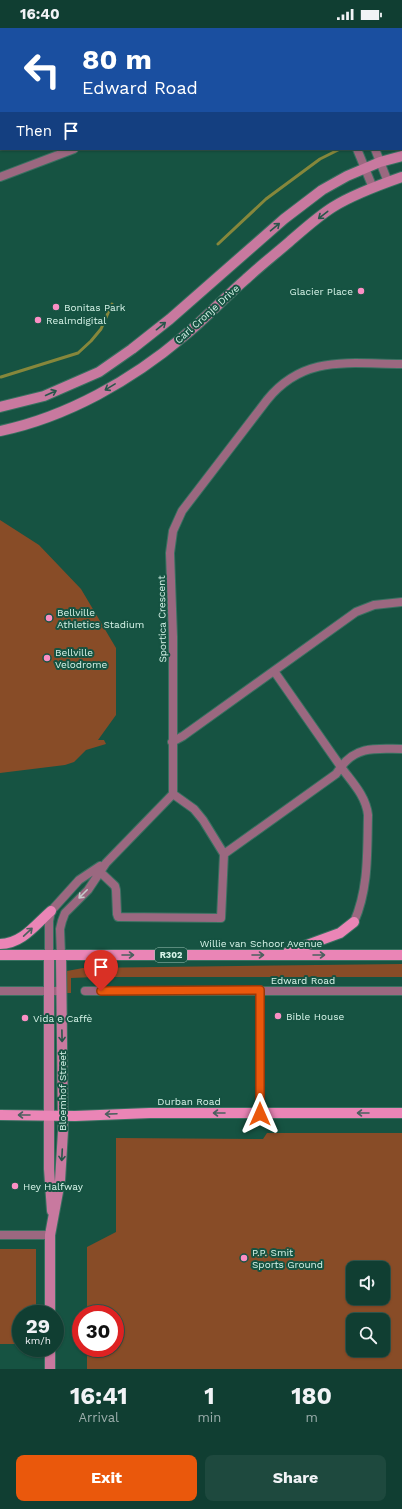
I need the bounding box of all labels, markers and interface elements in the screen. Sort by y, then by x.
text: 16:40 [20,5,60,23]
text: 80 m [82,43,152,76]
icon: left [16,44,68,96]
text: Edward Road [82,77,198,98]
icon: arrive [60,120,82,142]
text: Then [16,122,52,140]
one-way arrow [318,210,329,219]
one-way arrow [269,223,280,232]
street label: Carl Cronje Drive [173,282,241,346]
place label: Glacier Place [290,286,353,297]
marker: Glacier Place [356,286,366,296]
marker: Bonitas Park [51,302,61,312]
place label: Bonitas Park [64,302,126,313]
marker: Realmdigital [33,315,43,325]
place label: Realmdigital [46,315,106,326]
one-way arrow [156,321,167,330]
one-way arrow [104,383,116,391]
one-way arrow [45,389,57,396]
street label: Sportica Crescent [156,575,168,663]
place label: Bellville Athletics Stadium [57,607,144,630]
marker: Bellville Athletics Stadium [44,613,54,623]
place label: Bellville Velodrome [55,647,108,670]
marker: Bellville Velodrome [42,653,52,663]
one-way arrow [78,890,88,899]
one-way arrow [23,927,33,937]
street label: Willie van Schoor Avenue [200,938,323,949]
road number: R302 [155,948,187,962]
pin [84,950,118,991]
one-way arrow [121,951,134,959]
one-way arrow [251,951,264,959]
one-way arrow [312,951,325,959]
icon: arrive [90,956,112,978]
street label: Edward Road [271,975,335,986]
marker: Bible House [273,1011,283,1021]
place label: Bible House [286,1011,344,1022]
marker: Vida e Caffè [20,1013,30,1023]
place label: Vida e Caffè [33,1013,93,1024]
one-way arrow [58,1029,65,1042]
street label: Bloemhof Street [57,1050,68,1131]
position arrow [239,1093,281,1135]
street label: Durban Road [157,1096,221,1107]
one-way arrow [213,1109,226,1117]
one-way arrow [357,1109,370,1117]
one-way arrow [18,1111,31,1119]
one-way arrow [105,1111,118,1118]
one-way arrow [58,1148,65,1161]
marker: Hey Halfway [10,1181,20,1191]
place label: Hey Halfway [23,1181,84,1192]
place label: P.P. Smit Sports Ground [252,1247,323,1270]
marker: P.P. Smit Sports Ground [239,1253,249,1263]
map controls [346,1261,390,1357]
button: sound [346,1261,390,1305]
speed limit sign: 30 [72,1305,124,1357]
button: search [346,1313,390,1357]
text: 29 [26,1314,50,1338]
text: km/h [25,1335,51,1346]
text: 16:41 [70,1382,128,1410]
text: 1 [204,1382,215,1410]
text: 180 [291,1382,332,1410]
text: Arrival [78,1410,119,1425]
text: min [197,1410,221,1425]
text: m [305,1410,318,1425]
button: Exit [16,1455,197,1501]
button: Share [205,1455,386,1501]

